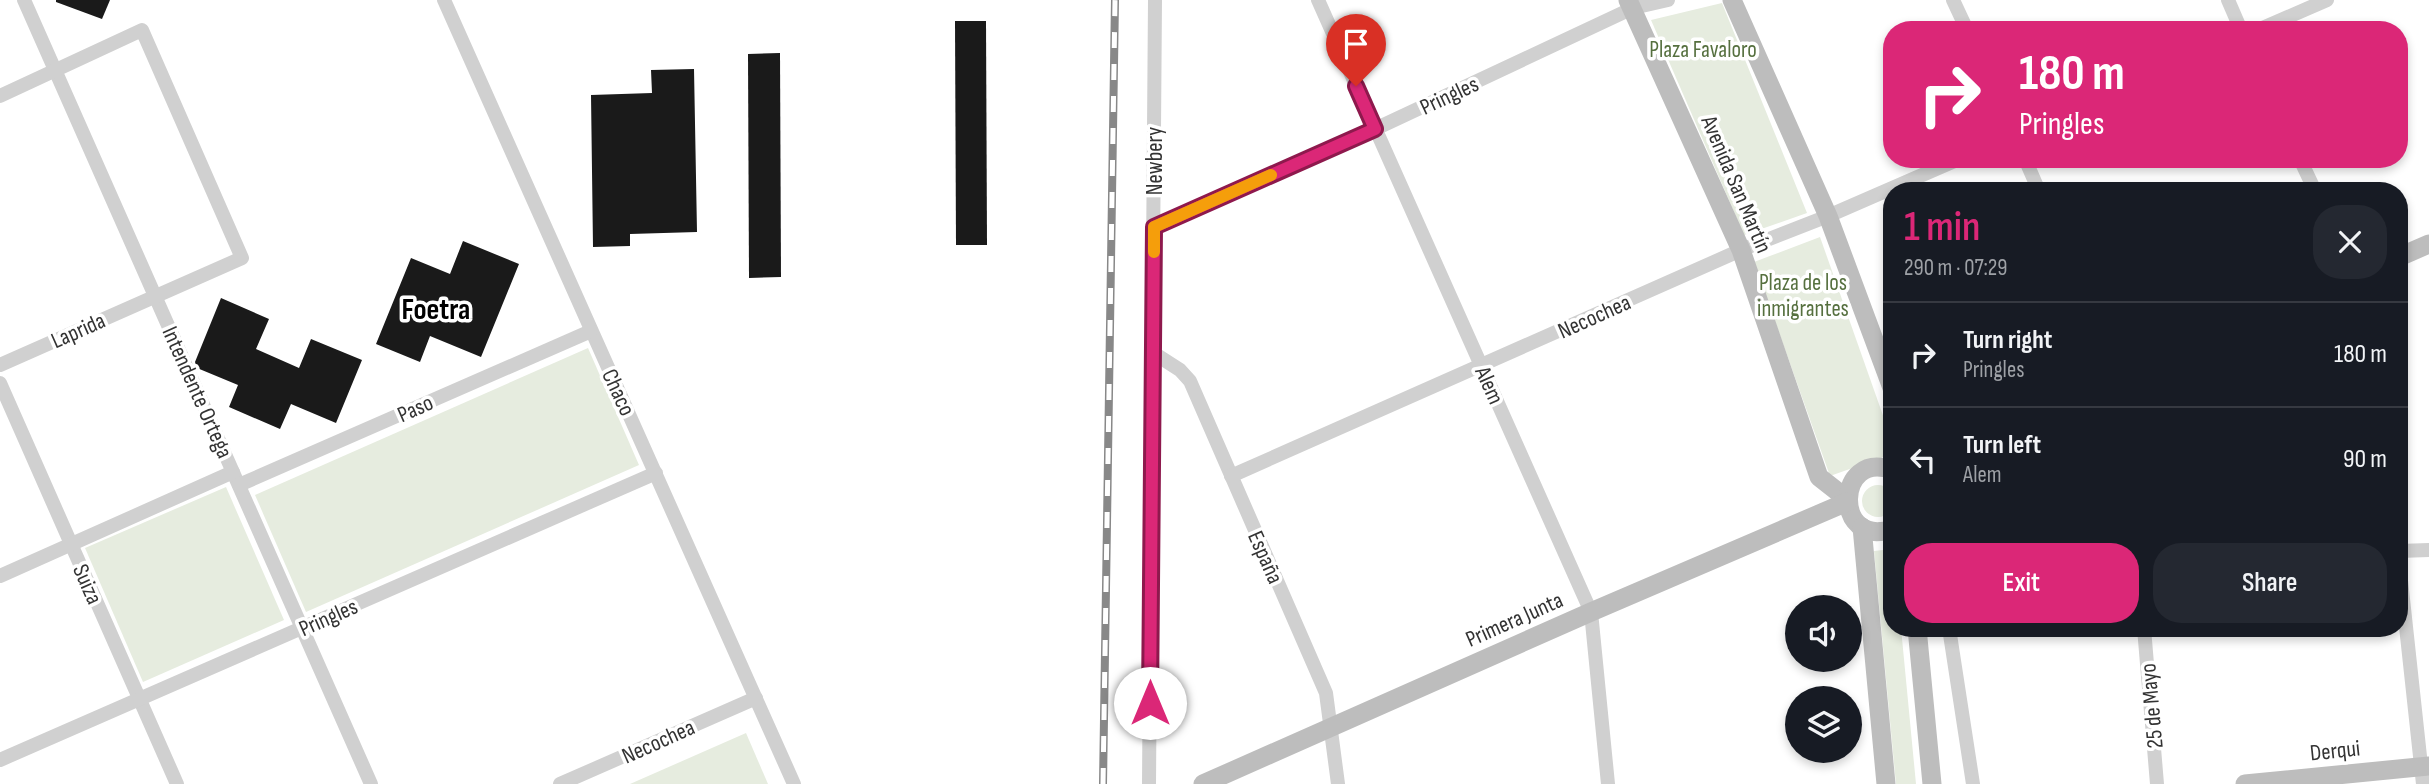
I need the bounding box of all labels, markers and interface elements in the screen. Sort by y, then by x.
pin [1326,14,1386,86]
icon: arrive [1337,25,1375,63]
park label: Plaza Favaloro [1649,36,1757,64]
text: 180 m [2019,45,2125,104]
icon: right [1904,49,1995,140]
street label: Pringles [1416,70,1483,122]
text: Pringles [2019,105,2104,144]
street label: Avenida San Martín [1694,111,1778,257]
street label: Newbery [1141,127,1169,195]
text: 1 min [1904,202,1980,253]
button: close [2313,205,2387,279]
text: 290 m · 07:29 [1904,254,2008,282]
park label: Plaza de los inmigrantes [1757,269,1849,323]
street label: Necochea [1554,289,1635,345]
district label: Foetra [402,292,470,328]
street label: Laprida [47,307,110,355]
street label: Intendente Ortega [156,322,239,463]
text: Turn right [1963,325,2052,356]
icon: right [1904,336,1942,374]
text: 180 m [2334,339,2387,370]
text: Pringles [1963,356,2024,384]
street label: Alem [1468,361,1510,409]
street label: Chaco [595,365,641,420]
street label: Paso [393,389,438,429]
text: Turn left [1963,430,2041,461]
icon: left [1904,441,1942,479]
text: 90 m [2343,444,2387,475]
text: Alem [1963,461,2001,489]
street label: España [1241,527,1289,588]
button: Exit [1904,543,2139,623]
button: Share [2153,543,2387,623]
street label: Suiza [66,560,108,609]
street label: Primera Junta [1461,586,1567,654]
street label: Pringles [295,593,362,643]
map controls [1785,595,1862,763]
button: sound [1785,595,1862,672]
street label: 25 de Mayo [2134,662,2170,750]
position arrow [1113,666,1187,740]
button: layers [1785,686,1862,763]
street label: Necochea [618,714,699,770]
street label: Derqui [2309,734,2362,768]

